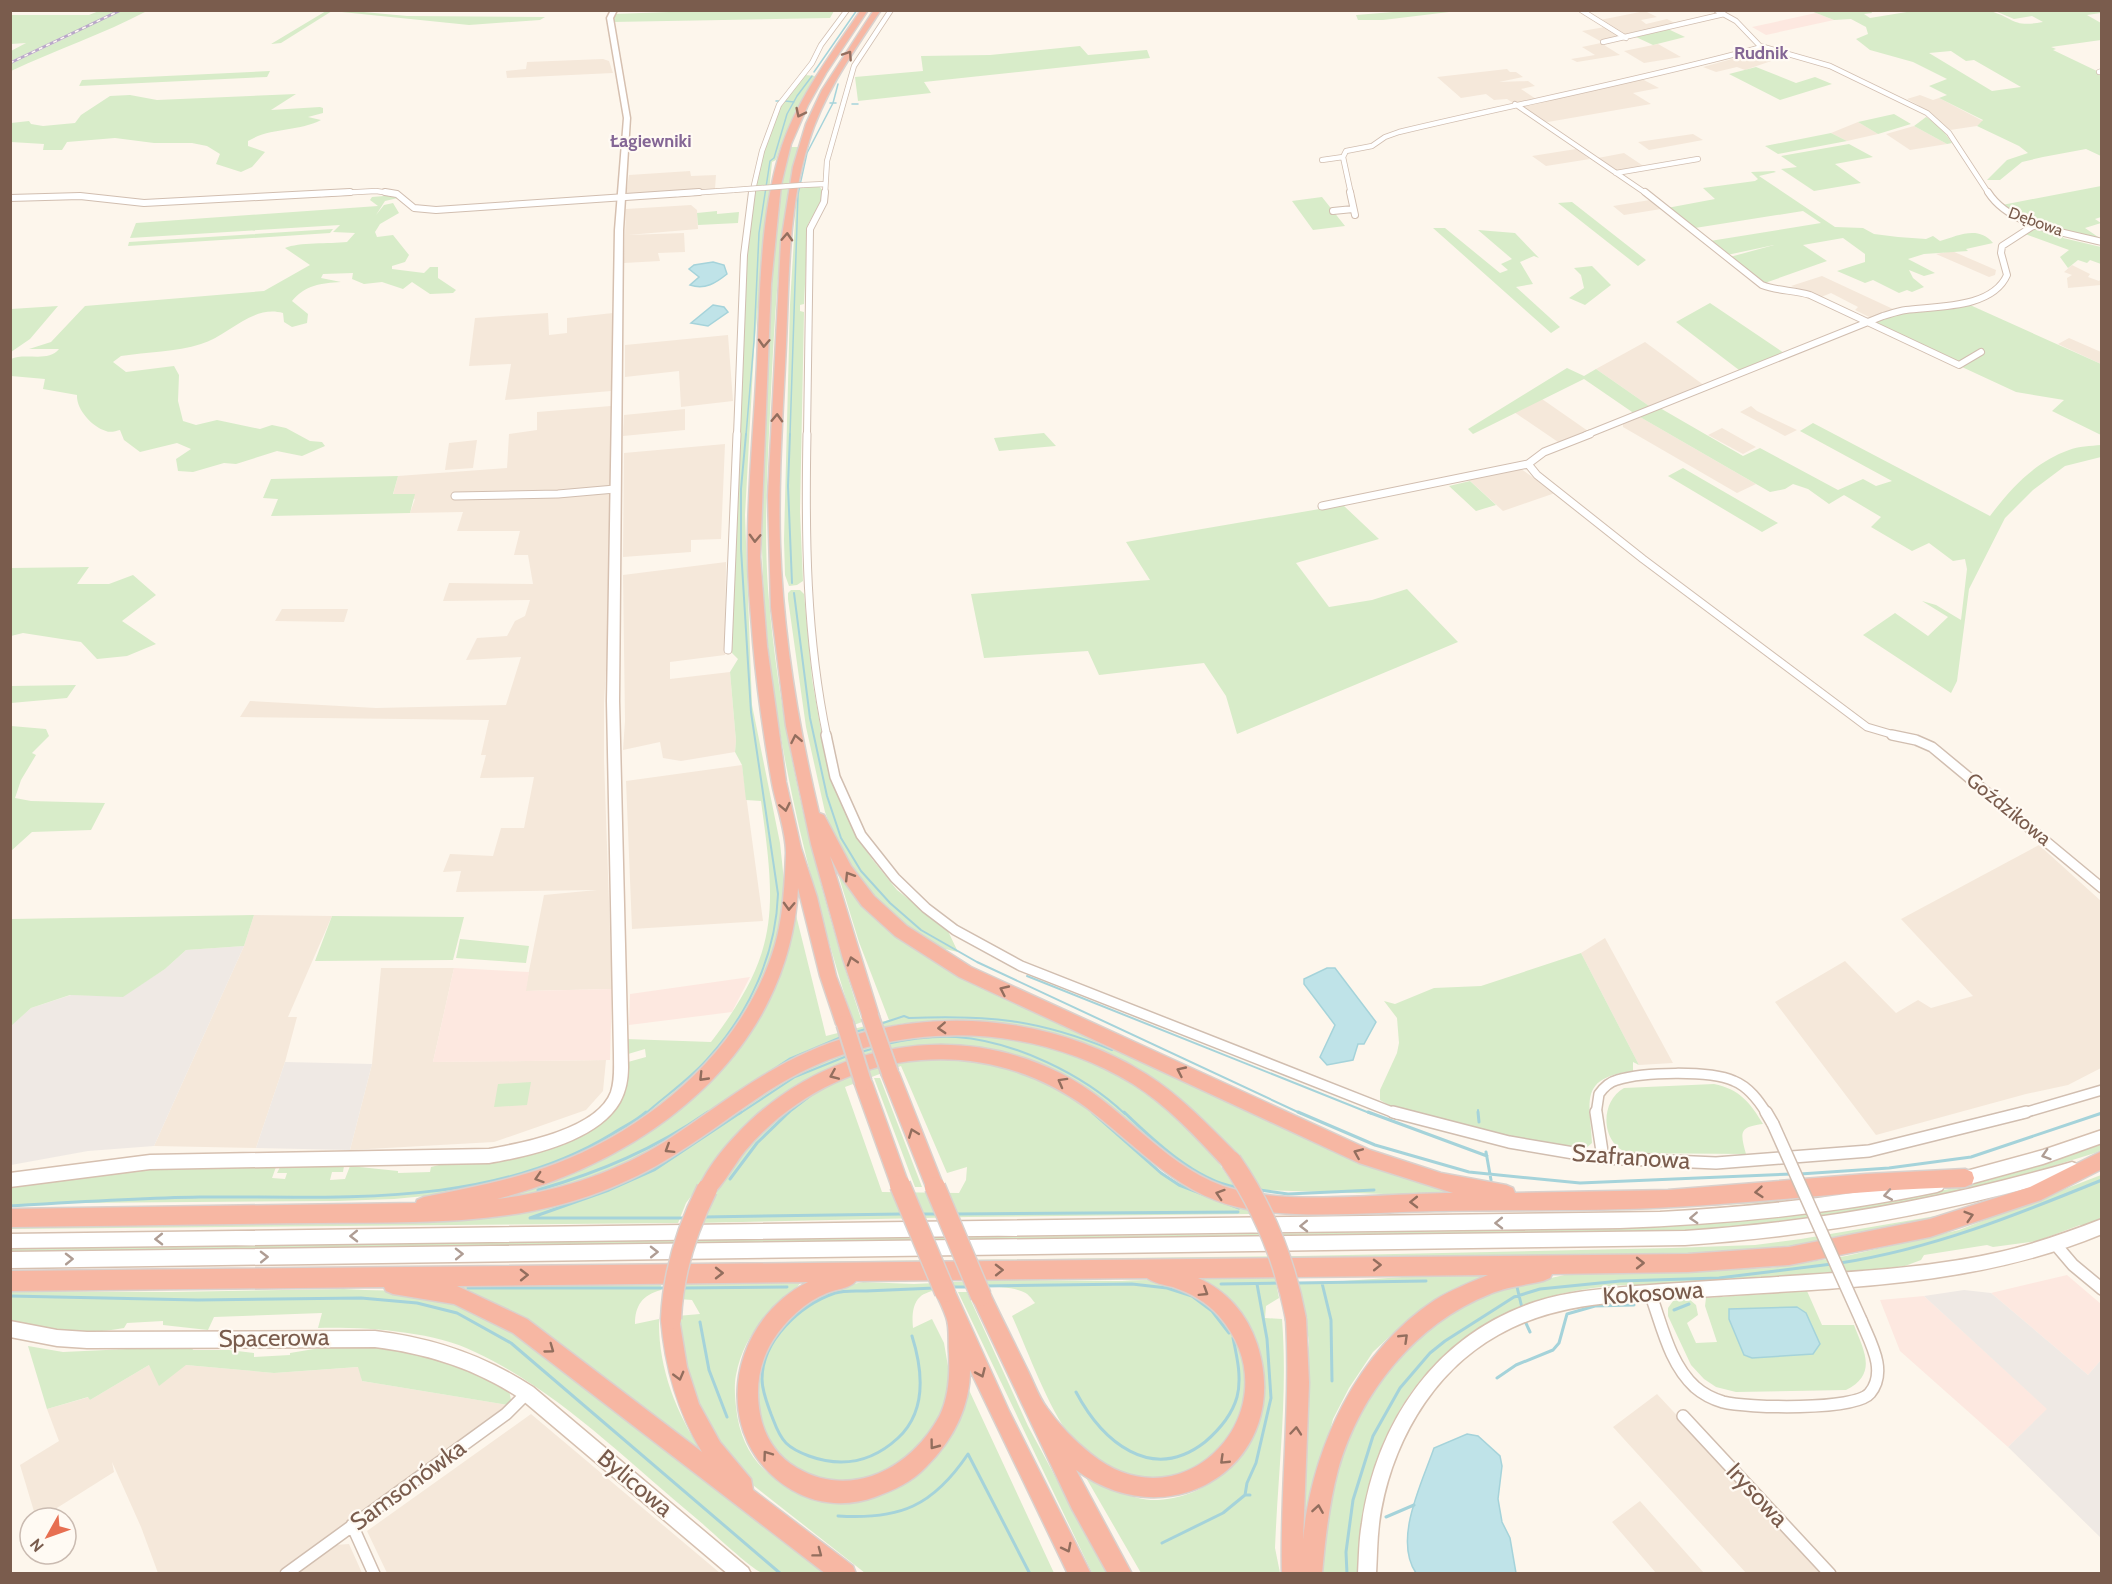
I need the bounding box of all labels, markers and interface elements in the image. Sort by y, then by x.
district label: Rudnik [1734,42,1788,64]
one-way arrow [841,50,852,61]
one-way arrow [796,106,807,117]
district label: Łagiewniki [610,130,692,152]
street label: Dębowa [2006,203,2066,240]
one-way arrow [780,233,793,242]
one-way arrow [757,338,770,347]
one-way arrow [771,413,783,422]
one-way arrow [749,533,761,542]
one-way arrow [790,734,803,744]
street label: Goździkowa [1962,768,2056,851]
one-way arrow [778,802,791,812]
one-way arrow [845,872,856,883]
one-way arrow [782,902,795,911]
one-way arrow [847,956,859,967]
one-way arrow [999,985,1010,997]
one-way arrow [937,1021,946,1034]
one-way arrow [1176,1067,1187,1079]
one-way arrow [829,1068,840,1080]
one-way arrow [700,1069,711,1080]
one-way arrow [1058,1078,1068,1090]
one-way arrow [908,1128,921,1138]
street label: Szafranowa [1571,1138,1692,1175]
one-way arrow [665,1141,675,1153]
one-way arrow [1353,1148,1364,1160]
one-way arrow [2041,1148,2052,1161]
one-way arrow [534,1170,545,1183]
one-way arrow [1754,1185,1764,1198]
one-way arrow [1883,1188,1893,1201]
one-way arrow [1215,1189,1226,1201]
one-way arrow [1410,1196,1419,1208]
one-way arrow [1963,1211,1974,1223]
one-way arrow [1690,1212,1699,1225]
one-way arrow [1495,1217,1504,1229]
one-way arrow [1300,1219,1309,1232]
one-way arrow [350,1230,359,1242]
one-way arrow [155,1233,164,1245]
one-way arrow [649,1246,658,1258]
one-way arrow [454,1248,463,1261]
one-way arrow [259,1251,268,1263]
one-way arrow [64,1253,73,1265]
one-way arrow [1636,1257,1645,1269]
one-way arrow [1372,1259,1381,1271]
one-way arrow [994,1263,1003,1276]
one-way arrow [715,1267,724,1279]
one-way arrow [520,1268,529,1281]
street label: Kokosowa [1601,1274,1705,1310]
one-way arrow [1198,1284,1208,1296]
street label: Spacerowa [218,1322,330,1353]
one-way arrow [1397,1334,1407,1345]
one-way arrow [544,1342,555,1353]
one-way arrow [974,1366,986,1377]
one-way arrow [672,1371,684,1381]
one-way arrow [1289,1427,1302,1436]
street label: Samsonówka [344,1433,472,1536]
one-way arrow [930,1439,941,1450]
street label: Bylicowa [592,1443,679,1523]
one-way arrow [763,1451,774,1462]
one-way arrow [1220,1453,1230,1464]
street label: Irysowa [1720,1456,1795,1533]
one-way arrow [1311,1504,1323,1513]
north arrow [18,1506,78,1566]
text: N [26,1535,48,1556]
one-way arrow [1060,1541,1071,1552]
one-way arrow [812,1546,823,1557]

